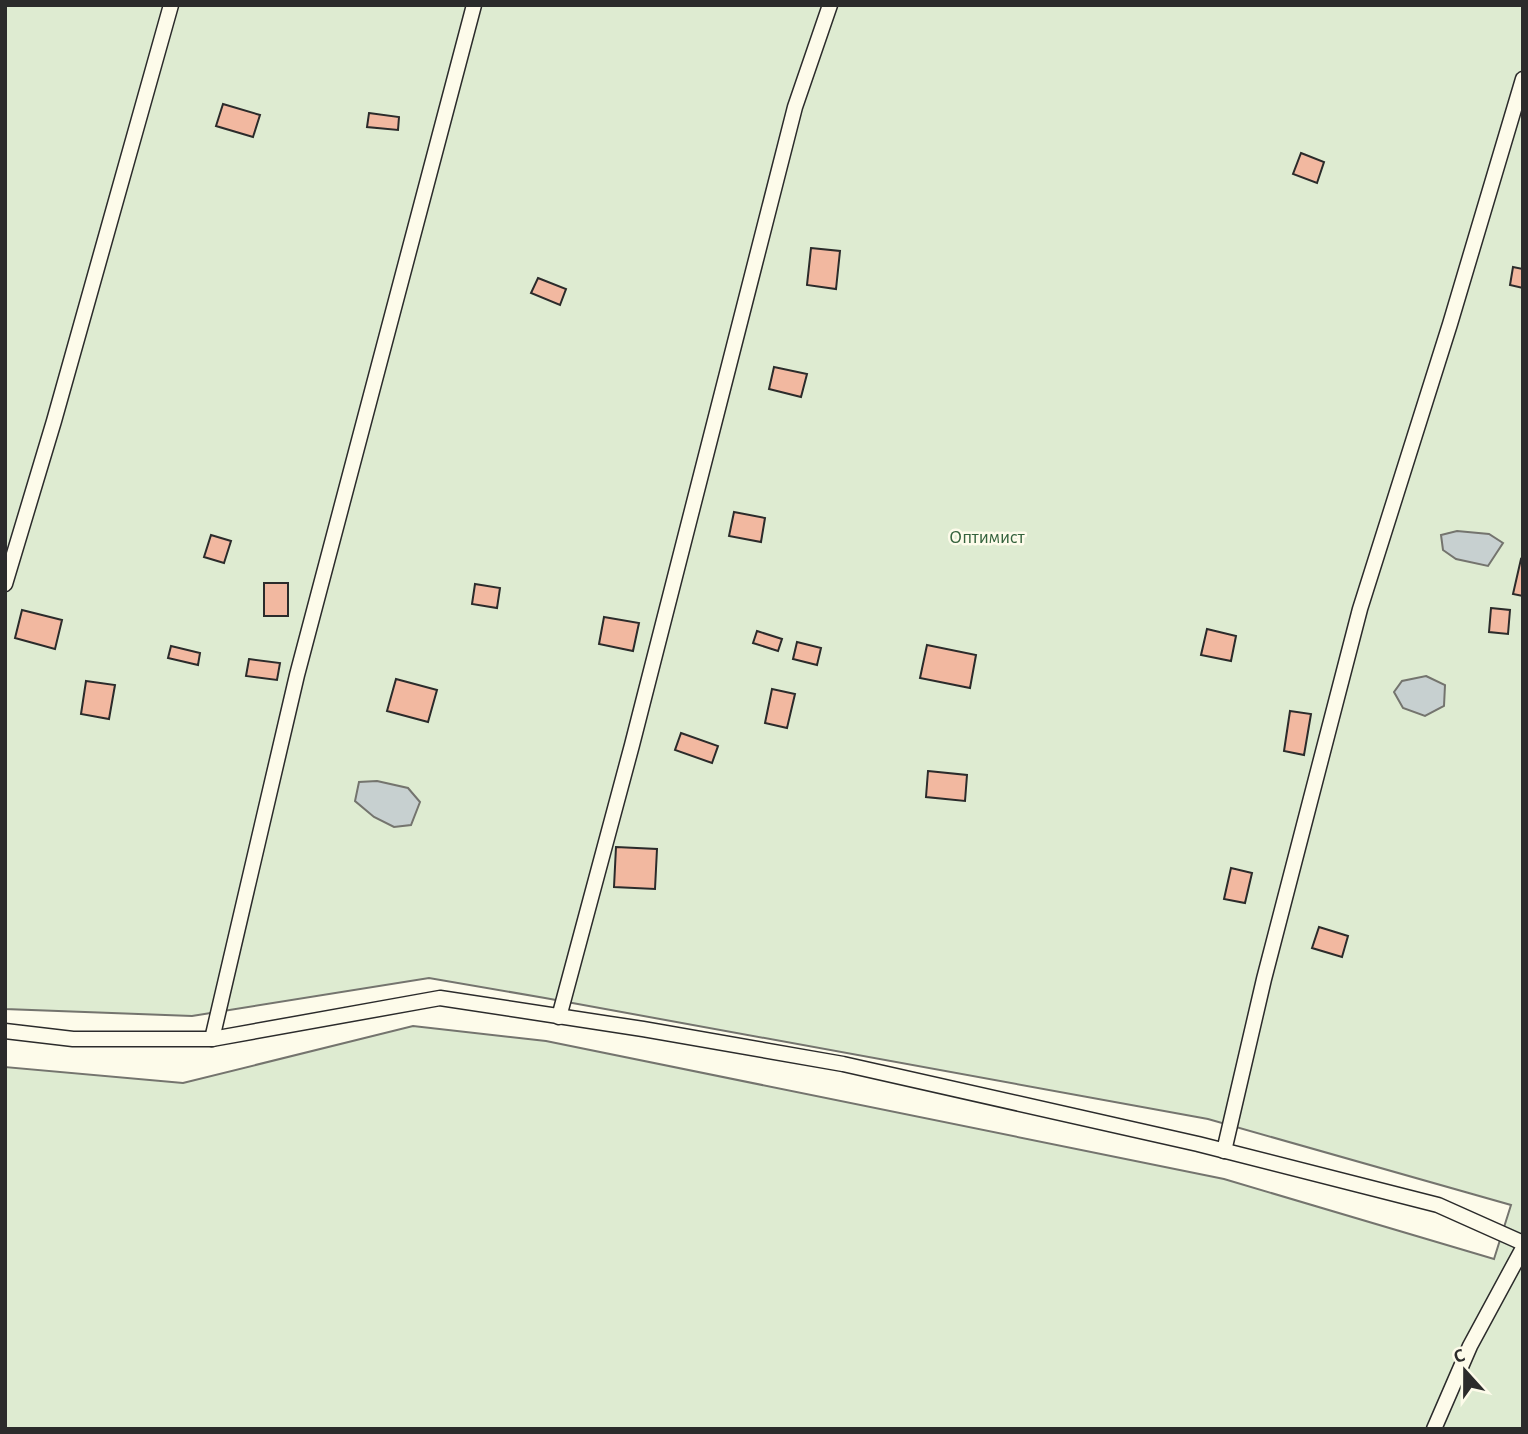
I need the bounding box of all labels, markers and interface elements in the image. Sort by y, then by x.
park label: Оптимист [949,528,1025,547]
north arrow [1430,1336,1500,1406]
text: С [1451,1346,1468,1367]

